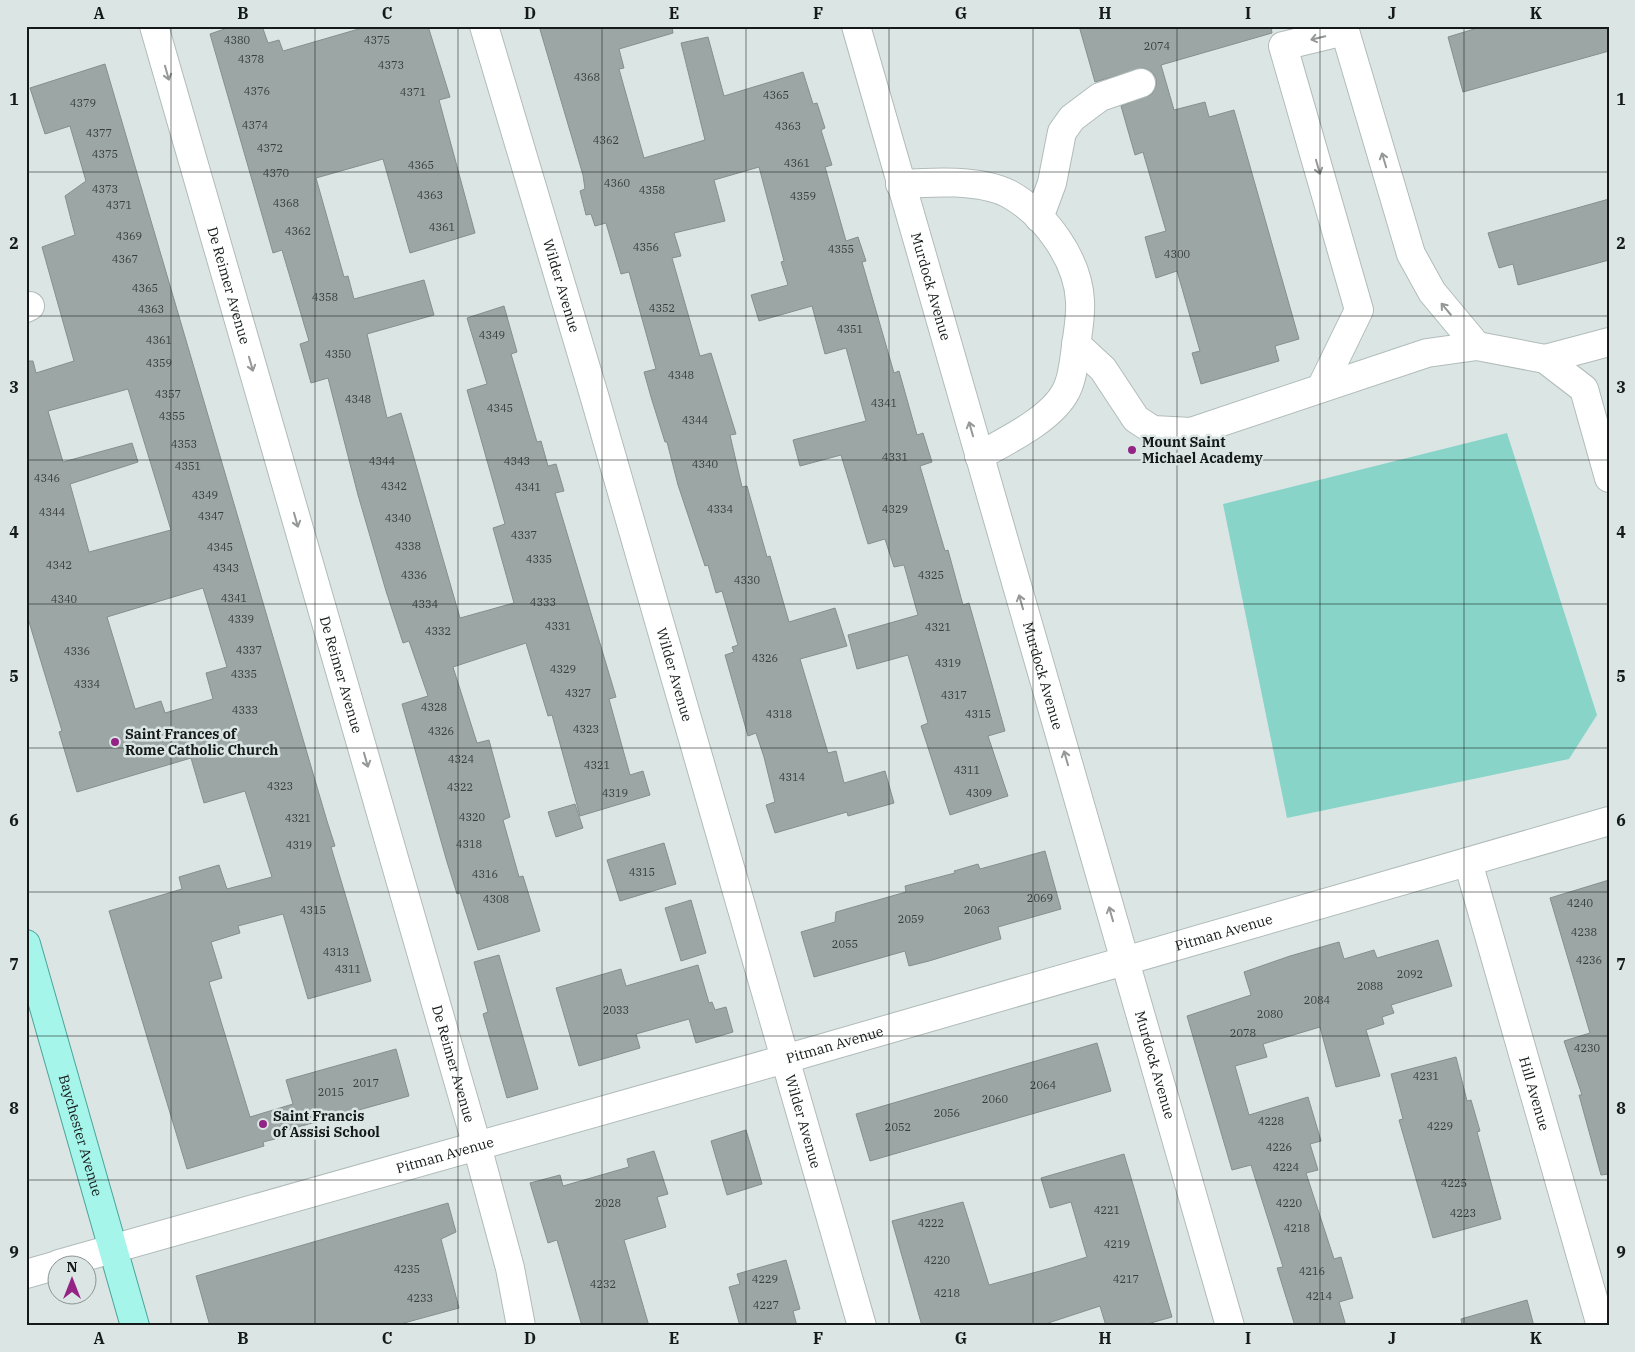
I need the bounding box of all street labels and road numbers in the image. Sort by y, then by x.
street label: De Reimer Avenue [203,225,254,346]
street label: Murdock Avenue [907,230,955,343]
street label: Wilder Avenue [539,237,584,335]
street label: De Reimer Avenue [316,614,367,735]
street label: Murdock Avenue [1019,620,1067,732]
street label: Wilder Avenue [652,626,697,724]
street label: Pitman Avenue [1173,910,1274,955]
street label: De Reimer Avenue [428,1003,479,1125]
street label: Murdock Avenue [1131,1009,1179,1121]
street label: Pitman Avenue [784,1022,885,1067]
street label: Hill Avenue [1515,1054,1554,1133]
street label: Baychester Avenue [55,1072,106,1198]
street label: Wilder Avenue [781,1072,825,1170]
street label: Pitman Avenue [394,1133,496,1177]

